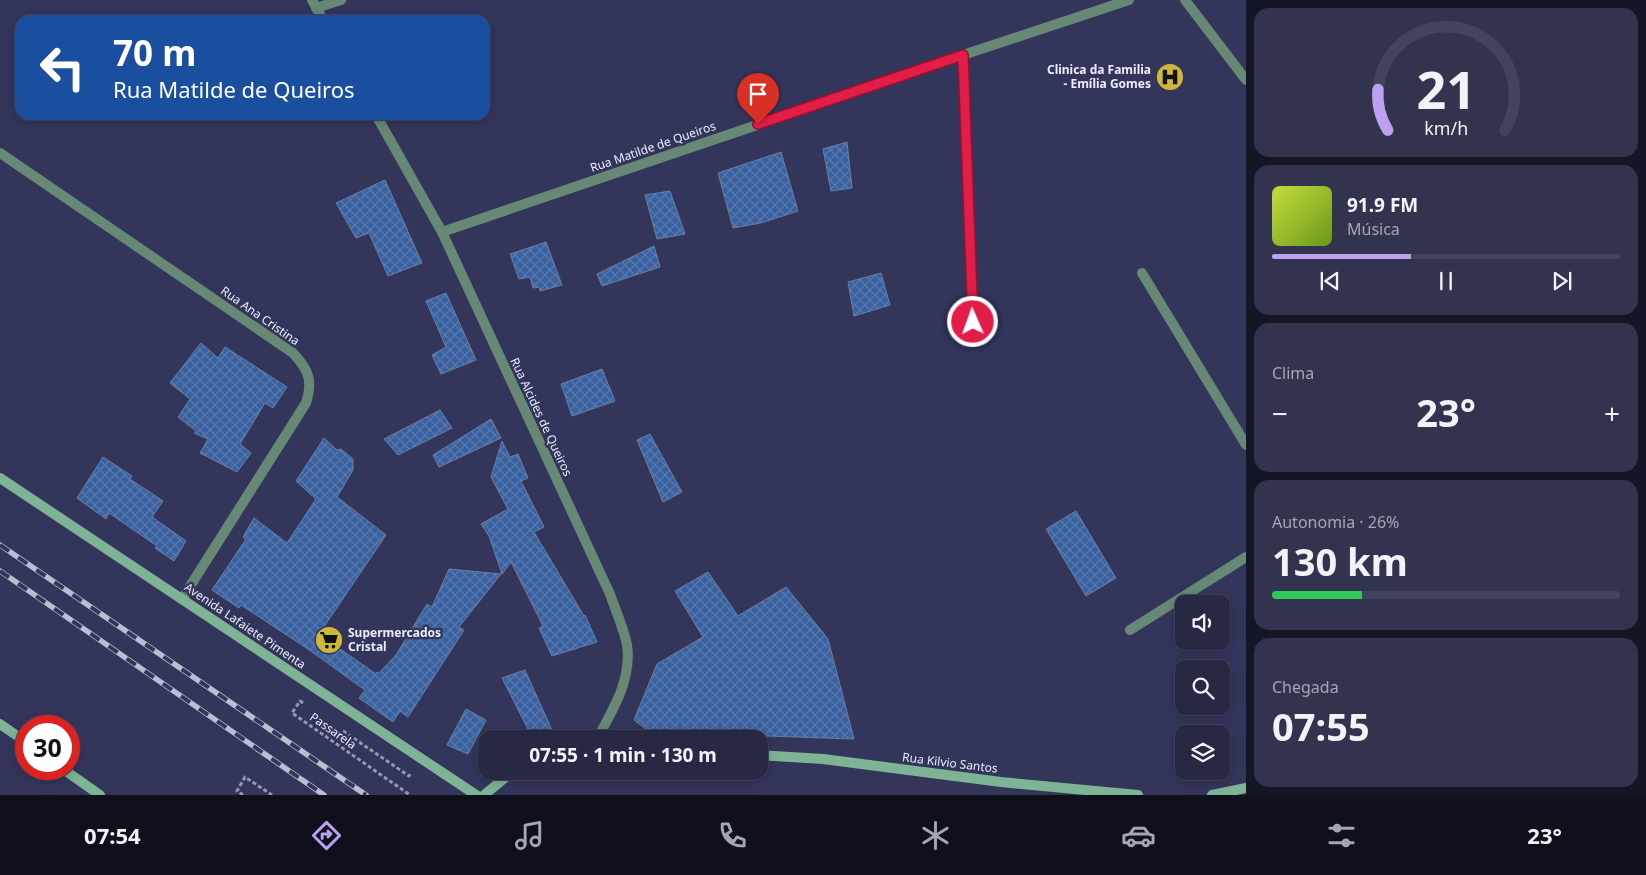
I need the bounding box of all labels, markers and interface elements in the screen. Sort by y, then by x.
text: 70 m [113,29,196,76]
icon: left [30,35,95,100]
text: 21 [1416,53,1476,124]
place label: Clinica da Familia - Emília Gomes [1047,61,1151,92]
hospital icon: Clinica da Familia - Emília Gomes [1155,62,1185,92]
pin [737,73,779,124]
text: Rua Matilde de Queiros [113,74,355,104]
icon: arrive [744,80,772,108]
text: km/h [1424,116,1468,140]
street label: Rua Matilde de Queiros [588,117,718,176]
text: 91.9 FM [1347,192,1418,218]
text: Música [1347,218,1400,240]
icon: previous [1316,267,1344,295]
icon: pause [1432,267,1460,295]
icon: next [1548,267,1576,295]
street label: Rua Ana Cristina [217,282,303,349]
position arrow [946,295,998,347]
street label: Rua Alcides de Queiros [506,355,577,479]
text: Clima [1272,362,1314,384]
text: 23° [1416,386,1476,438]
text: − [1272,394,1288,432]
text: + [1604,394,1620,432]
text: Autonomia · 26% [1272,511,1399,533]
text: 130 km [1272,535,1408,587]
street label: Avenida Lafaiete Pimenta [181,579,309,673]
map controls [1175,595,1230,780]
button: sound [1175,595,1230,650]
place label: Supermercados Cristal [348,624,441,655]
supermarket icon: Supermercados Cristal [314,625,344,655]
button: search [1175,660,1230,715]
text: Chegada [1272,676,1339,698]
text: 07:55 [1272,700,1370,752]
street label: Passarela [306,708,360,753]
speed limit sign: 30 [15,715,80,780]
button: layers [1175,725,1230,780]
text: 07:55 · 1 min · 130 m [529,742,717,768]
street label: Rua Kilvio Santos [901,748,999,777]
icon: directions [309,818,344,853]
icon: music [512,818,547,853]
icon: phone [715,818,750,853]
icon: climate [918,818,953,853]
icon: car [1121,818,1156,853]
icon: filters [1324,818,1359,853]
text: 07:54 [84,820,141,850]
text: 23° [1527,820,1562,850]

